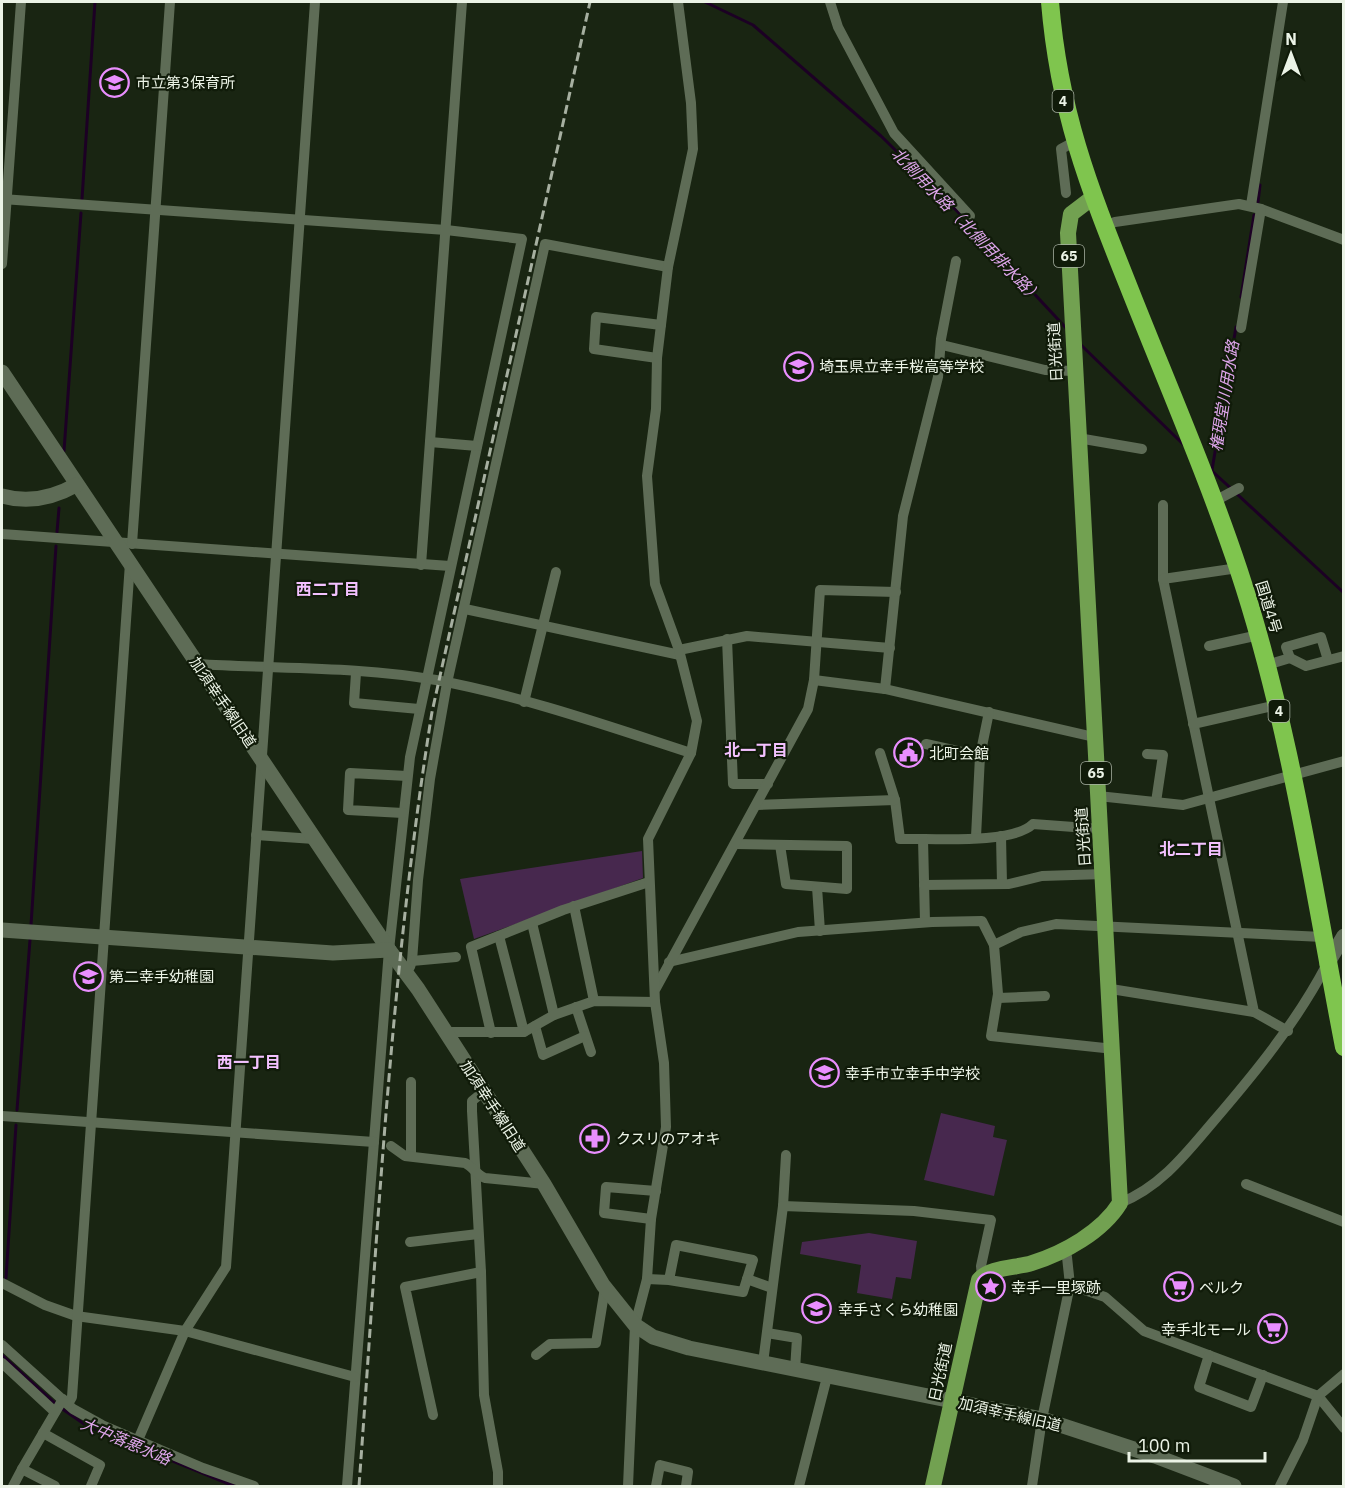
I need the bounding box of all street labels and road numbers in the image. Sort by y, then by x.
road number: 4 [1052,90,1074,112]
road number: 65 [1054,245,1084,267]
street label: 日光街道 [1044,322,1066,382]
street label: 国道4号 [1252,578,1286,636]
street label: 加須幸手線旧道 [186,653,260,751]
road number: 4 [1268,700,1290,722]
road number: 65 [1081,762,1111,784]
street label: 日光街道 [1071,806,1095,868]
street label: 加須幸手線旧道 [456,1057,530,1155]
street label: 日光街道 [924,1341,956,1403]
street label: 加須幸手線旧道 [957,1393,1063,1435]

